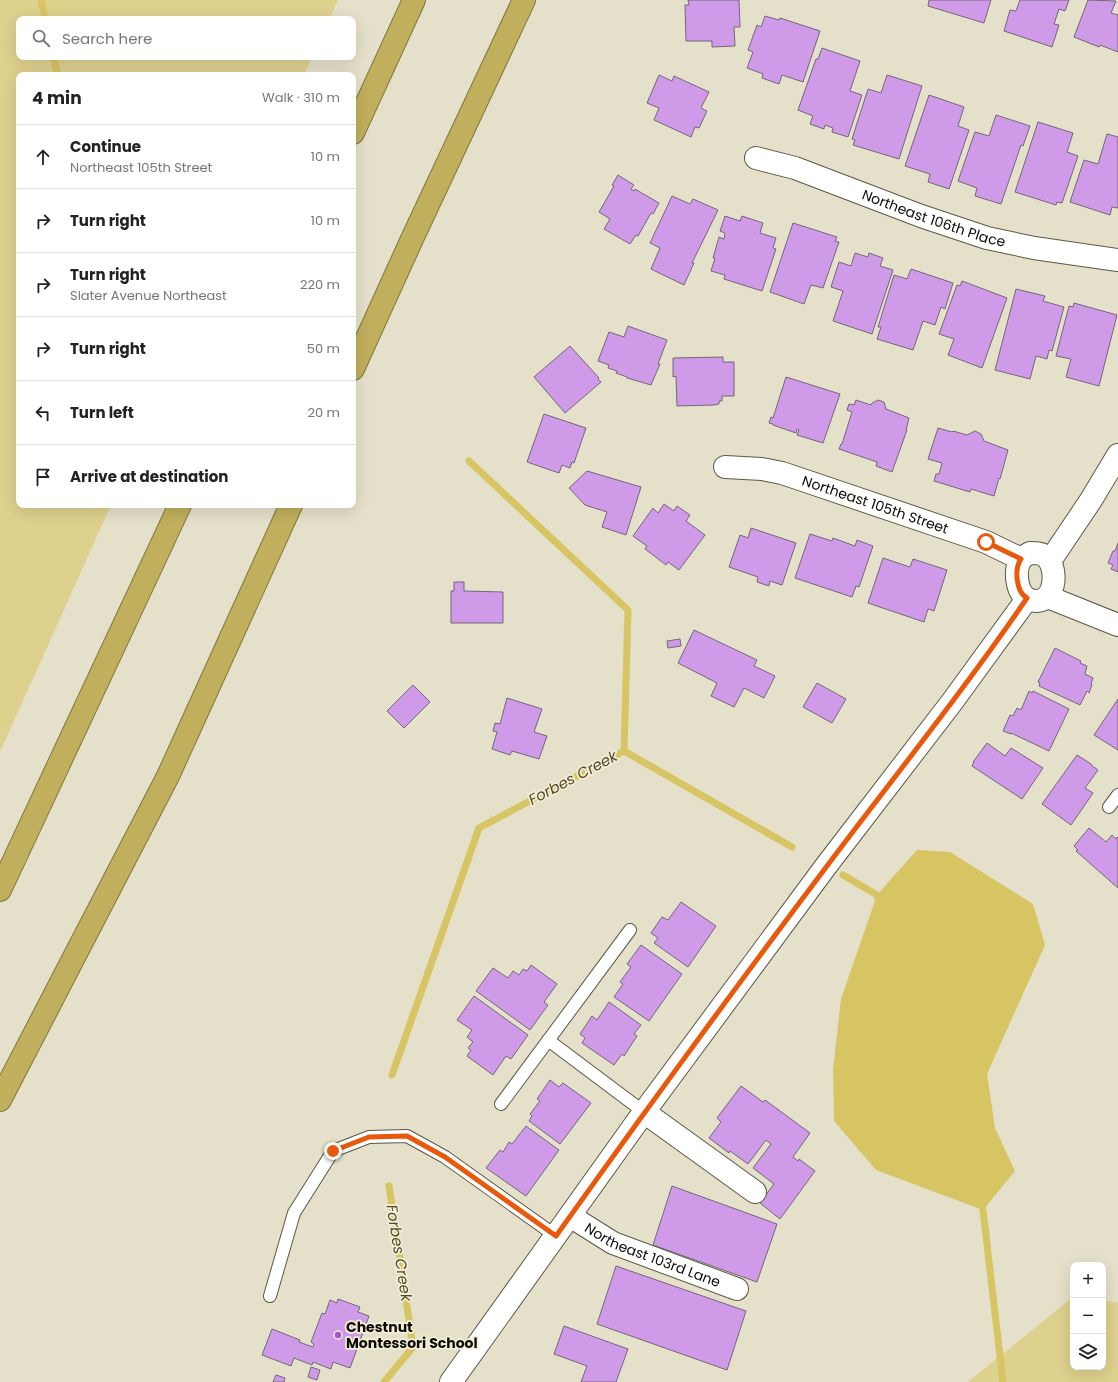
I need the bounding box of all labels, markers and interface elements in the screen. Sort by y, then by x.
search box [16,16,356,60]
icon: search [30,27,52,49]
text: Search here [62,28,152,49]
text: 4 min [32,86,82,110]
text: Walk · 310 m [262,88,340,107]
text: Continue [70,136,141,157]
icon: ahead [32,146,54,168]
text: 10 m [311,147,340,166]
text: Northeast 105th Street [70,158,212,177]
street label: Northeast 106th Place [859,184,1008,252]
icon: right [32,210,54,232]
text: Turn right [70,210,146,231]
text: 10 m [311,211,340,230]
text: Turn right [70,264,146,285]
icon: right [32,274,54,296]
text: 220 m [300,275,340,294]
text: Slater Avenue Northeast [70,286,227,305]
icon: right [32,338,54,360]
text: Turn right [70,338,146,359]
text: 50 m [307,339,340,358]
icon: left [32,402,54,424]
text: Turn left [70,402,134,423]
text: 20 m [307,403,340,422]
icon: arrive [32,466,54,488]
text: Arrive at destination [70,466,228,487]
street label: Northeast 105th Street [799,471,951,539]
route start [977,533,995,551]
water label: Forbes Creek [525,745,622,810]
route end [324,1142,342,1160]
water label: Forbes Creek [381,1203,418,1304]
street label: Northeast 103rd Lane [581,1218,724,1292]
map controls [1070,1262,1106,1370]
button: + [1070,1262,1106,1298]
button: − [1070,1298,1106,1334]
place label: Chestnut Montessori School [346,1317,478,1353]
marker: Chestnut Montessori School [333,1330,343,1340]
button: layers [1070,1334,1106,1370]

